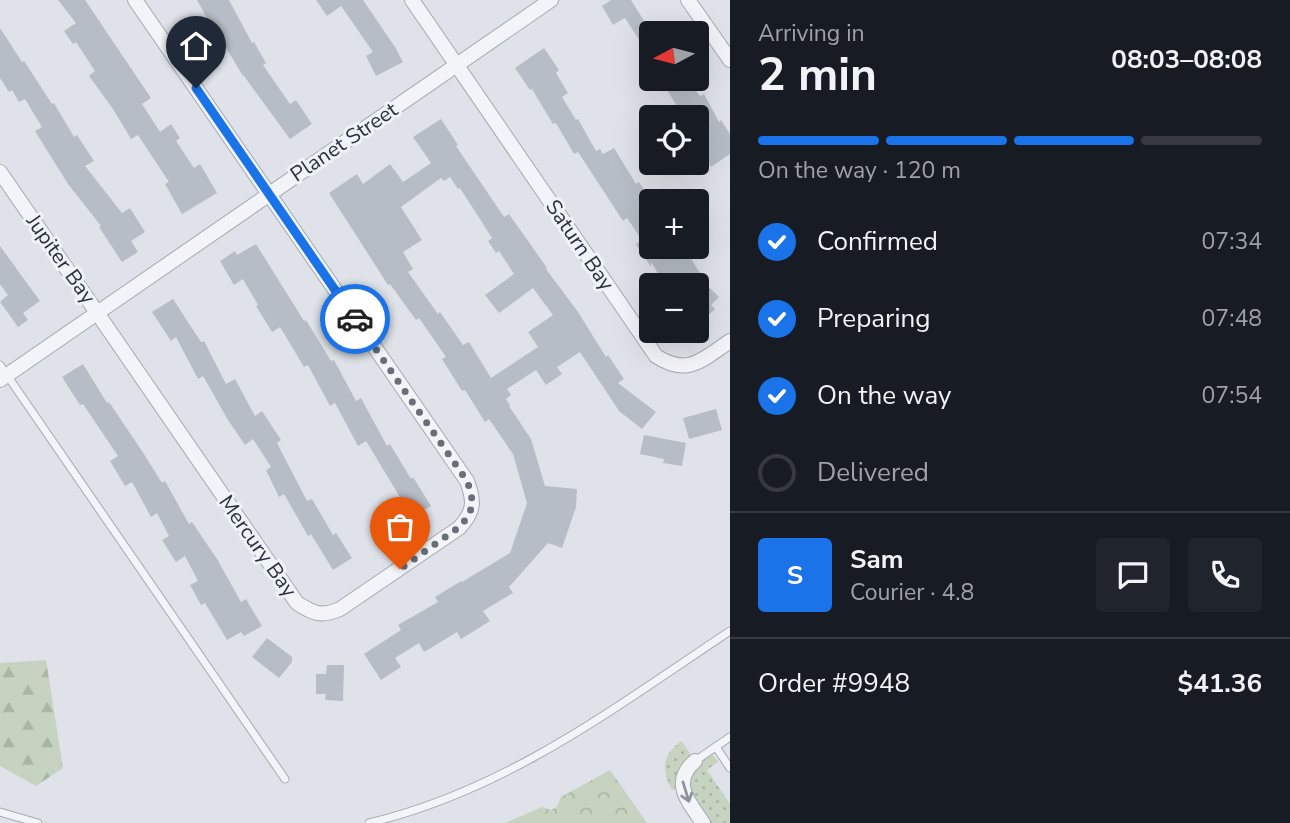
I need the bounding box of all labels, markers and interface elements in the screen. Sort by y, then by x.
pin [166,16,226,88]
text: Arriving in [758,18,865,49]
north arrow [639,21,709,91]
map controls [639,21,709,343]
icon: home [177,27,215,65]
text: 08:03–08:08 [1111,42,1262,77]
text: 2 min [758,43,877,106]
street label: Planet Street [285,95,404,188]
button: locate [639,105,709,175]
text: On the way · 120 m [758,155,961,186]
button: + [639,189,709,259]
street label: Saturn Bay [539,194,621,296]
street label: Jupiter Bay [19,208,102,309]
icon: check [758,223,796,261]
text: Confirmed [817,224,938,259]
text: 07:34 [1202,226,1262,257]
button: − [639,273,709,343]
courier [320,284,390,354]
icon: car [336,300,374,338]
icon: check [758,300,796,338]
text: Preparing [817,301,930,336]
text: 07:48 [1202,303,1262,334]
icon: check [758,377,796,415]
text: On the way [817,378,951,413]
text: 07:54 [1202,380,1262,411]
text: Delivered [817,455,929,490]
street label: Mercury Bay [213,489,304,603]
pin [370,497,430,569]
icon: bag [381,508,419,546]
button: chat [1096,538,1170,612]
button: phone [1188,538,1262,612]
text: Sam [850,542,903,577]
text: S [787,558,803,593]
text: Courier · 4.8 [850,577,974,608]
text: Order #9948 [758,666,910,701]
text: $41.36 [1178,666,1262,701]
one-way arrow [681,781,694,803]

